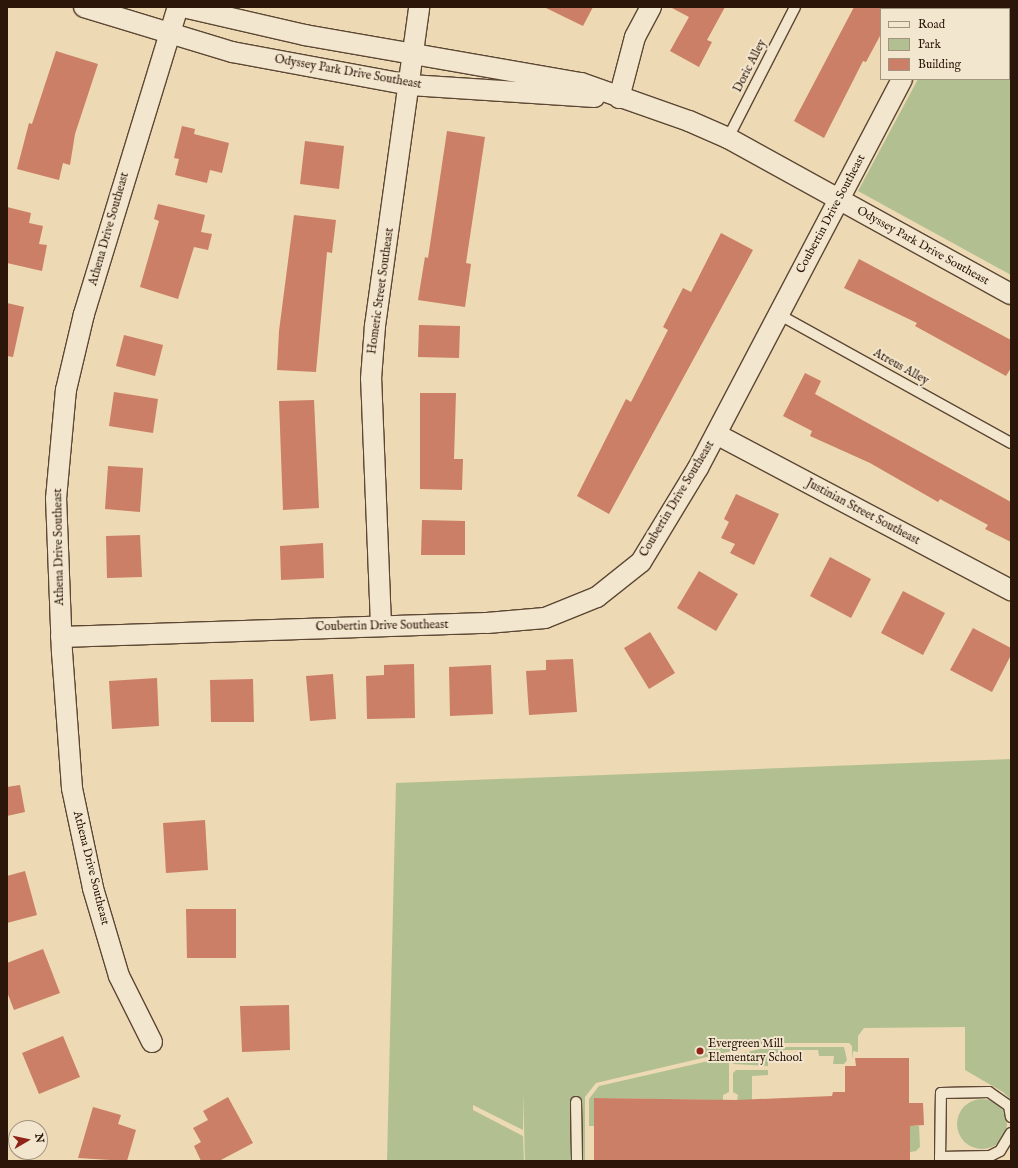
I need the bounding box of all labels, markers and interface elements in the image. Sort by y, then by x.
legend [880,8,1010,80]
text: Road [918,17,945,32]
street label: Doric Alley [731,37,769,95]
text: Park [918,37,941,52]
street label: Odyssey Park Drive Southeast [273,52,423,92]
text: Building [918,57,961,72]
street label: Coubertin Drive Southeast [793,152,869,276]
street label: Athena Drive Southeast [86,171,132,287]
street label: Odyssey Park Drive Southeast [854,204,992,288]
street label: Homeric Street Southeast [365,227,397,355]
street label: Atreus Alley [871,346,931,388]
street label: Coubertin Drive Southeast [637,438,717,560]
street label: Justinian Street Southeast [804,476,922,548]
street label: Athena Drive Southeast [51,488,67,606]
street label: Coubertin Drive Southeast [316,618,448,634]
street label: Athena Drive Southeast [70,809,112,927]
place label: Evergreen Mill Elementary School [708,1037,802,1065]
marker: Evergreen Mill Elementary School [695,1046,705,1056]
north arrow [8,1120,48,1160]
text: N [31,1132,47,1144]

